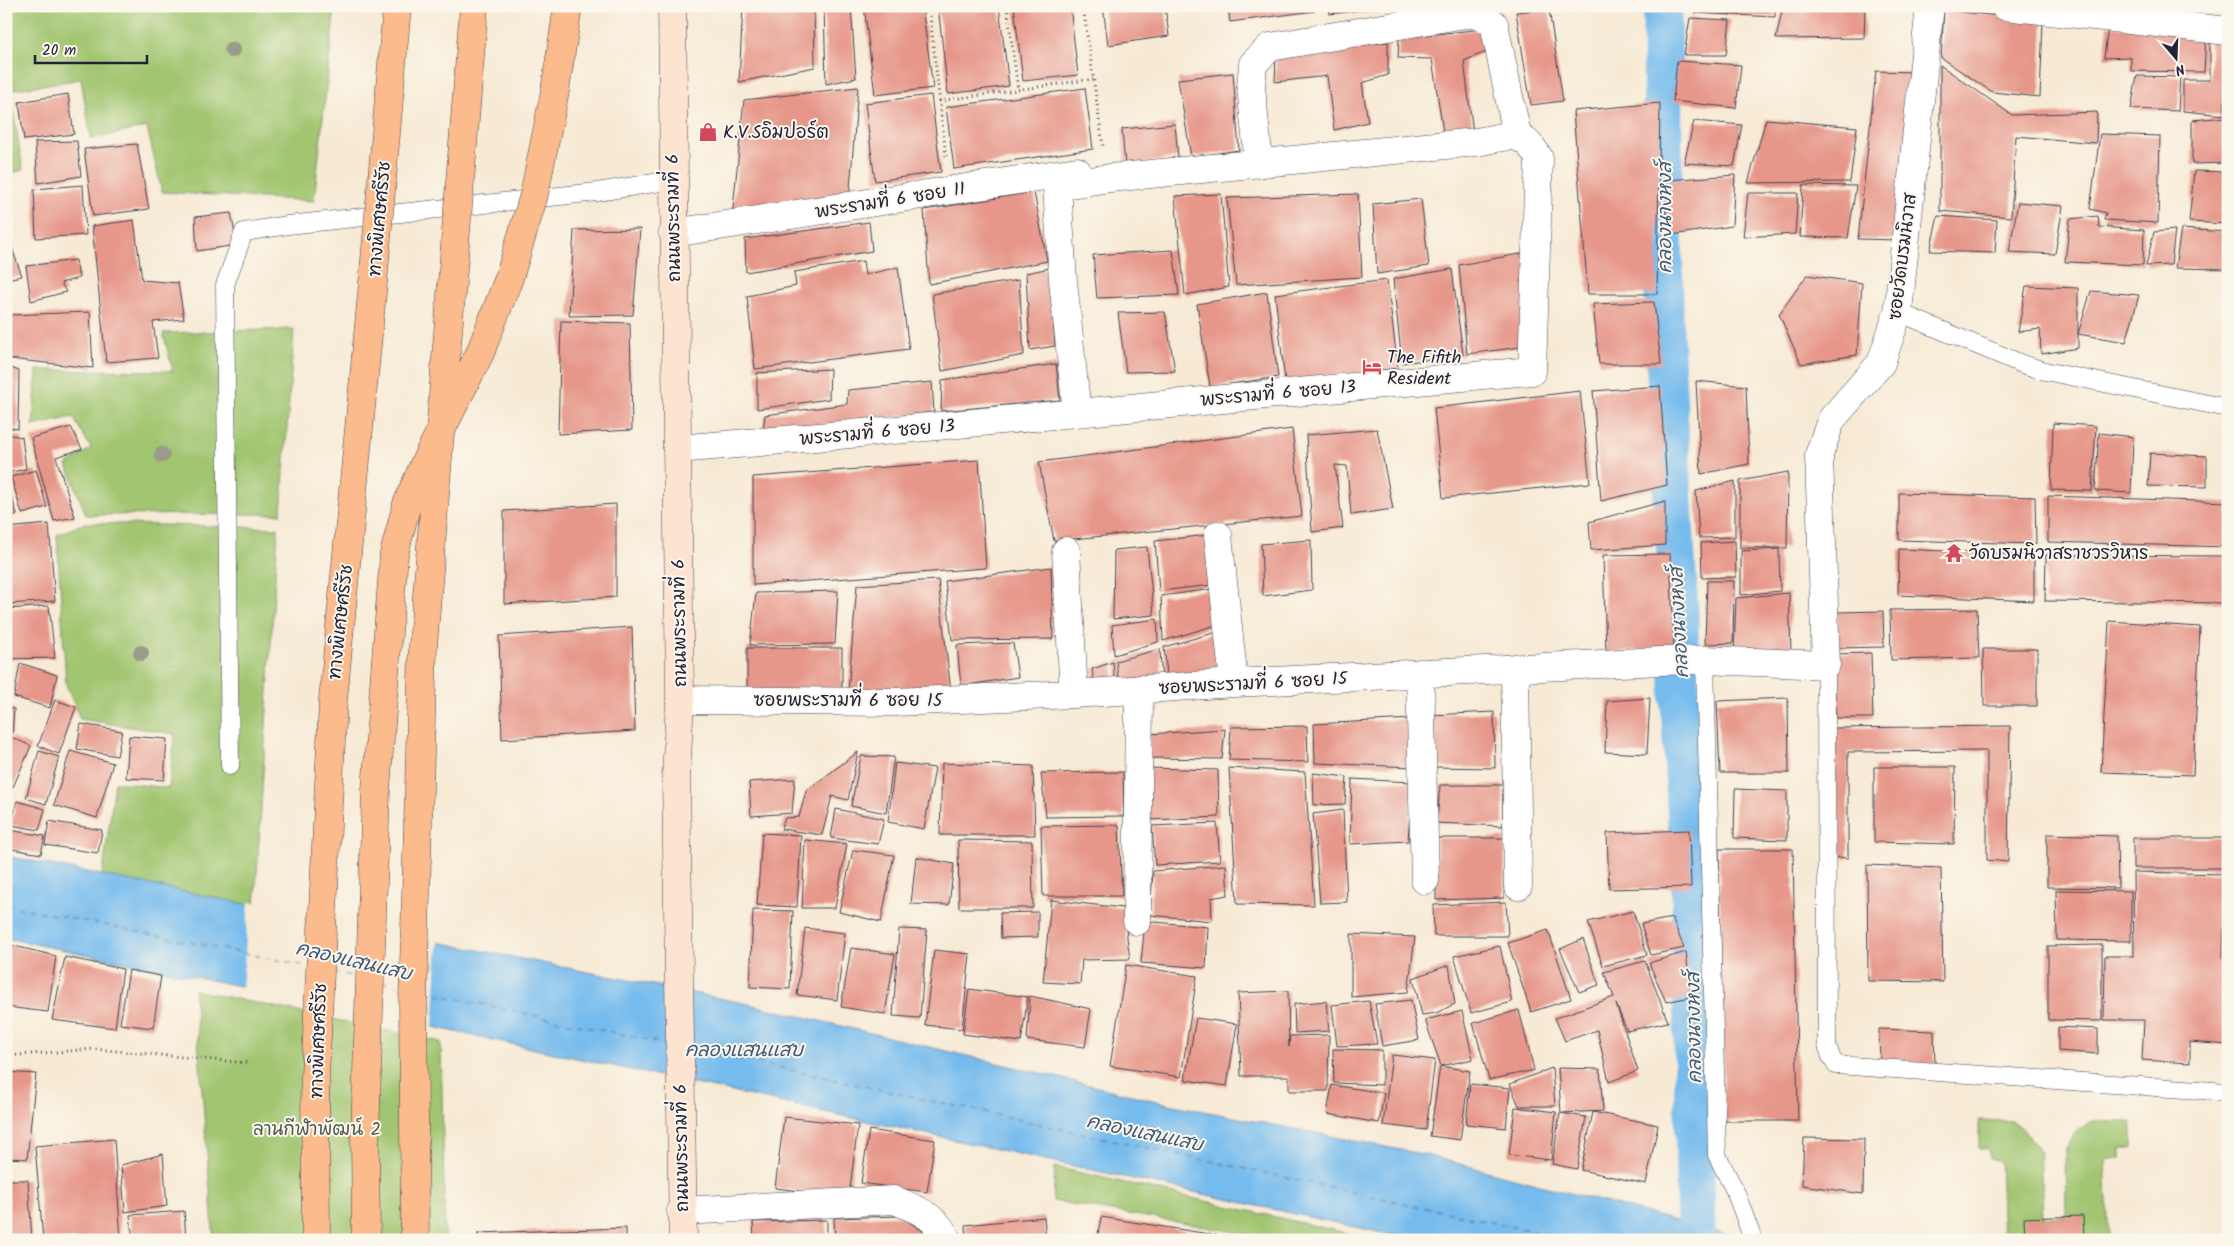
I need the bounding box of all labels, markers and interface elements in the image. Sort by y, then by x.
scale bar [35,32,148,64]
north arrow [2152,32,2202,82]
text: 20 m [42,39,76,63]
text: N [2172,58,2188,81]
place label: K.V.Sอิมปอร์ต [723,119,829,148]
shop icon: K.V.Sอิมปอร์ต [697,121,719,143]
street label: ถนนพระรามที่ 6 [654,154,690,282]
water label: คลองนางหงส์ [1651,158,1681,274]
street label: ทางพิเศษศรีรัช [361,160,400,278]
street label: พระรามที่ 6 ซอย 11 [812,170,967,228]
street label: ซอยวัดบรมนิวาส [1881,191,1926,322]
place label: The Fifith Resident [1387,344,1461,394]
hotel icon: The Fifith Resident [1361,356,1383,378]
street label: พระรามที่ 6 ซอย 13 [1199,368,1357,416]
street label: พระรามที่ 6 ซอย 13 [798,407,956,455]
place label: วัดบรมนิวาสราชวรวิหาร [1969,540,2149,569]
temple icon: วัดบรมนิวาสราชวรวิหาร [1943,542,1965,564]
street label: ถนนพระรามที่ 6 [660,559,696,687]
water label: คลองนางหงส์ [1662,562,1698,679]
street label: ทางพิเศษศรีรัช [321,563,362,681]
street label: ซอยพระรามที่ 6 ซอย 15 [1158,660,1349,704]
street label: ซอยพระรามที่ 6 ซอย 15 [754,682,944,716]
water label: คลองแสนแสบ [293,934,417,990]
water label: คลองนางหงส์ [1679,968,1711,1084]
street label: ทางพิเศษศรีรัช [303,983,336,1099]
water label: คลองแสนแสบ [685,1036,805,1066]
street label: ถนนพระรามที่ 6 [662,1084,698,1212]
water label: คลองแสนแสบ [1084,1107,1208,1161]
park label: ลานกีฬาพัฒน์ 2 [253,1116,381,1145]

